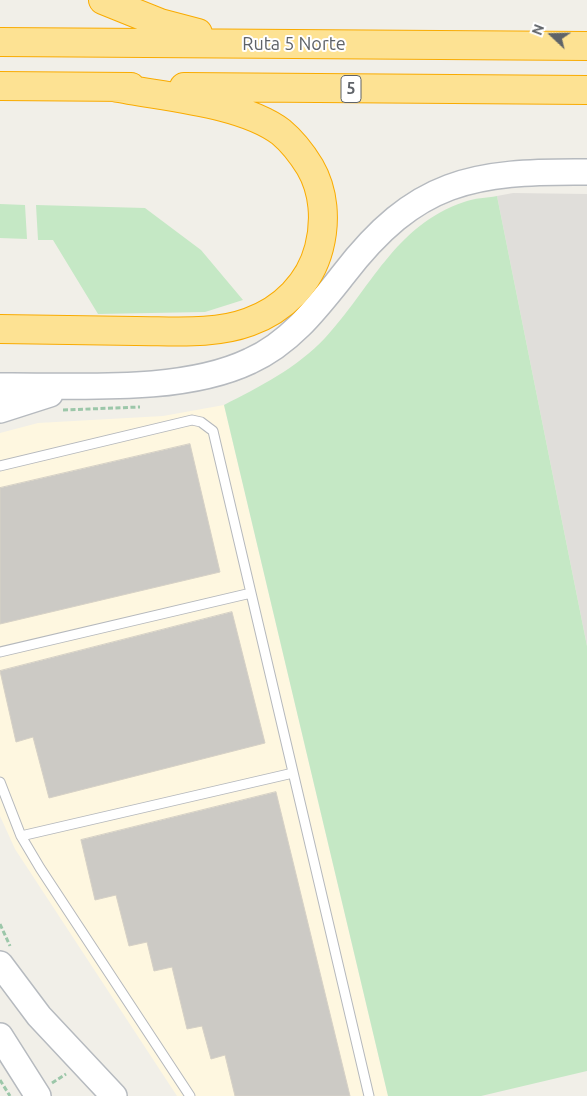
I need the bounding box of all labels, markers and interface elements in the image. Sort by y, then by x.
north arrow [527,10,577,60]
text: N [529,22,547,37]
street label: Ruta 5 Norte [242,33,346,55]
road number: 5 [341,76,361,102]

